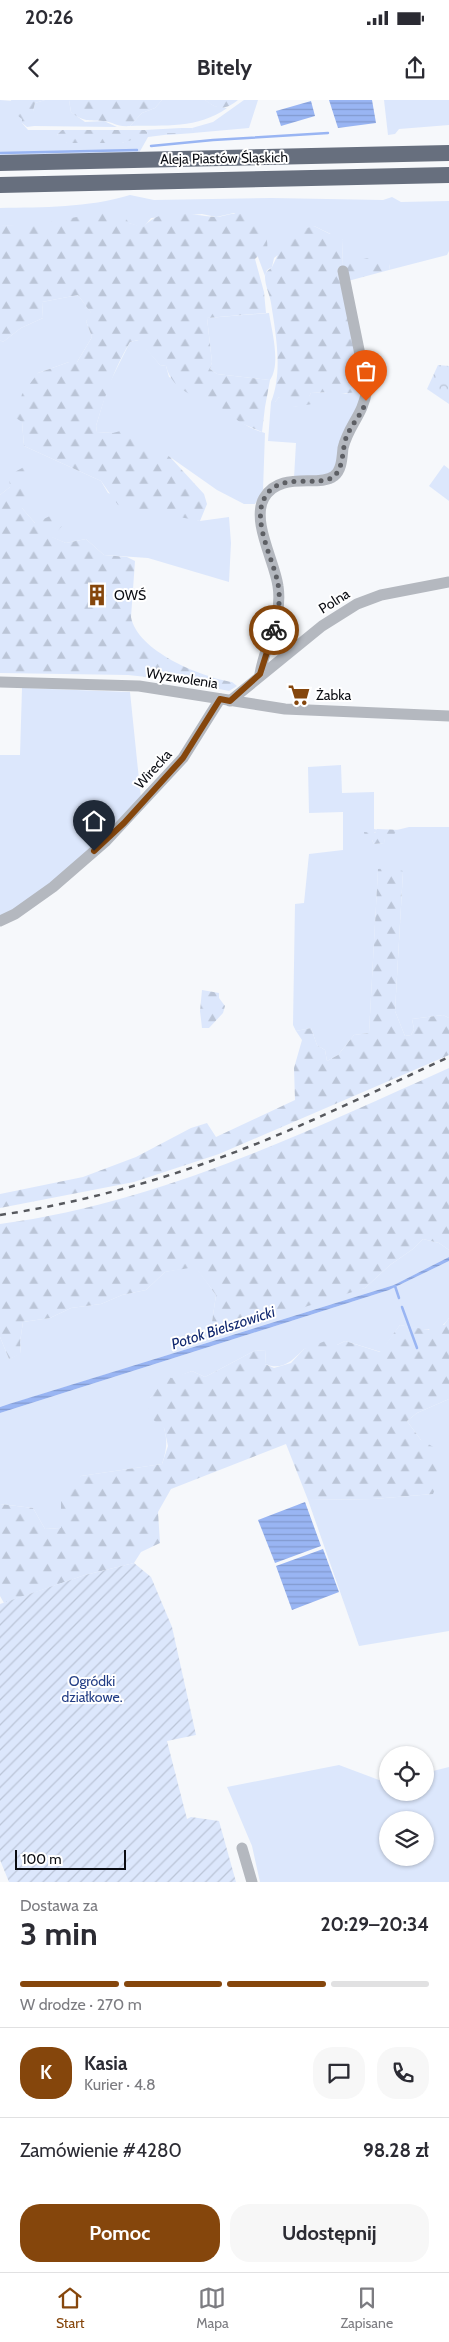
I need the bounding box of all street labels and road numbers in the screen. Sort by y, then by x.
street label: Aleja Piastów Śląskich [160,148,288,168]
street label: Polna [315,584,353,617]
street label: Wyzwolenia [145,663,219,693]
street label: Wirecka [131,745,176,792]

